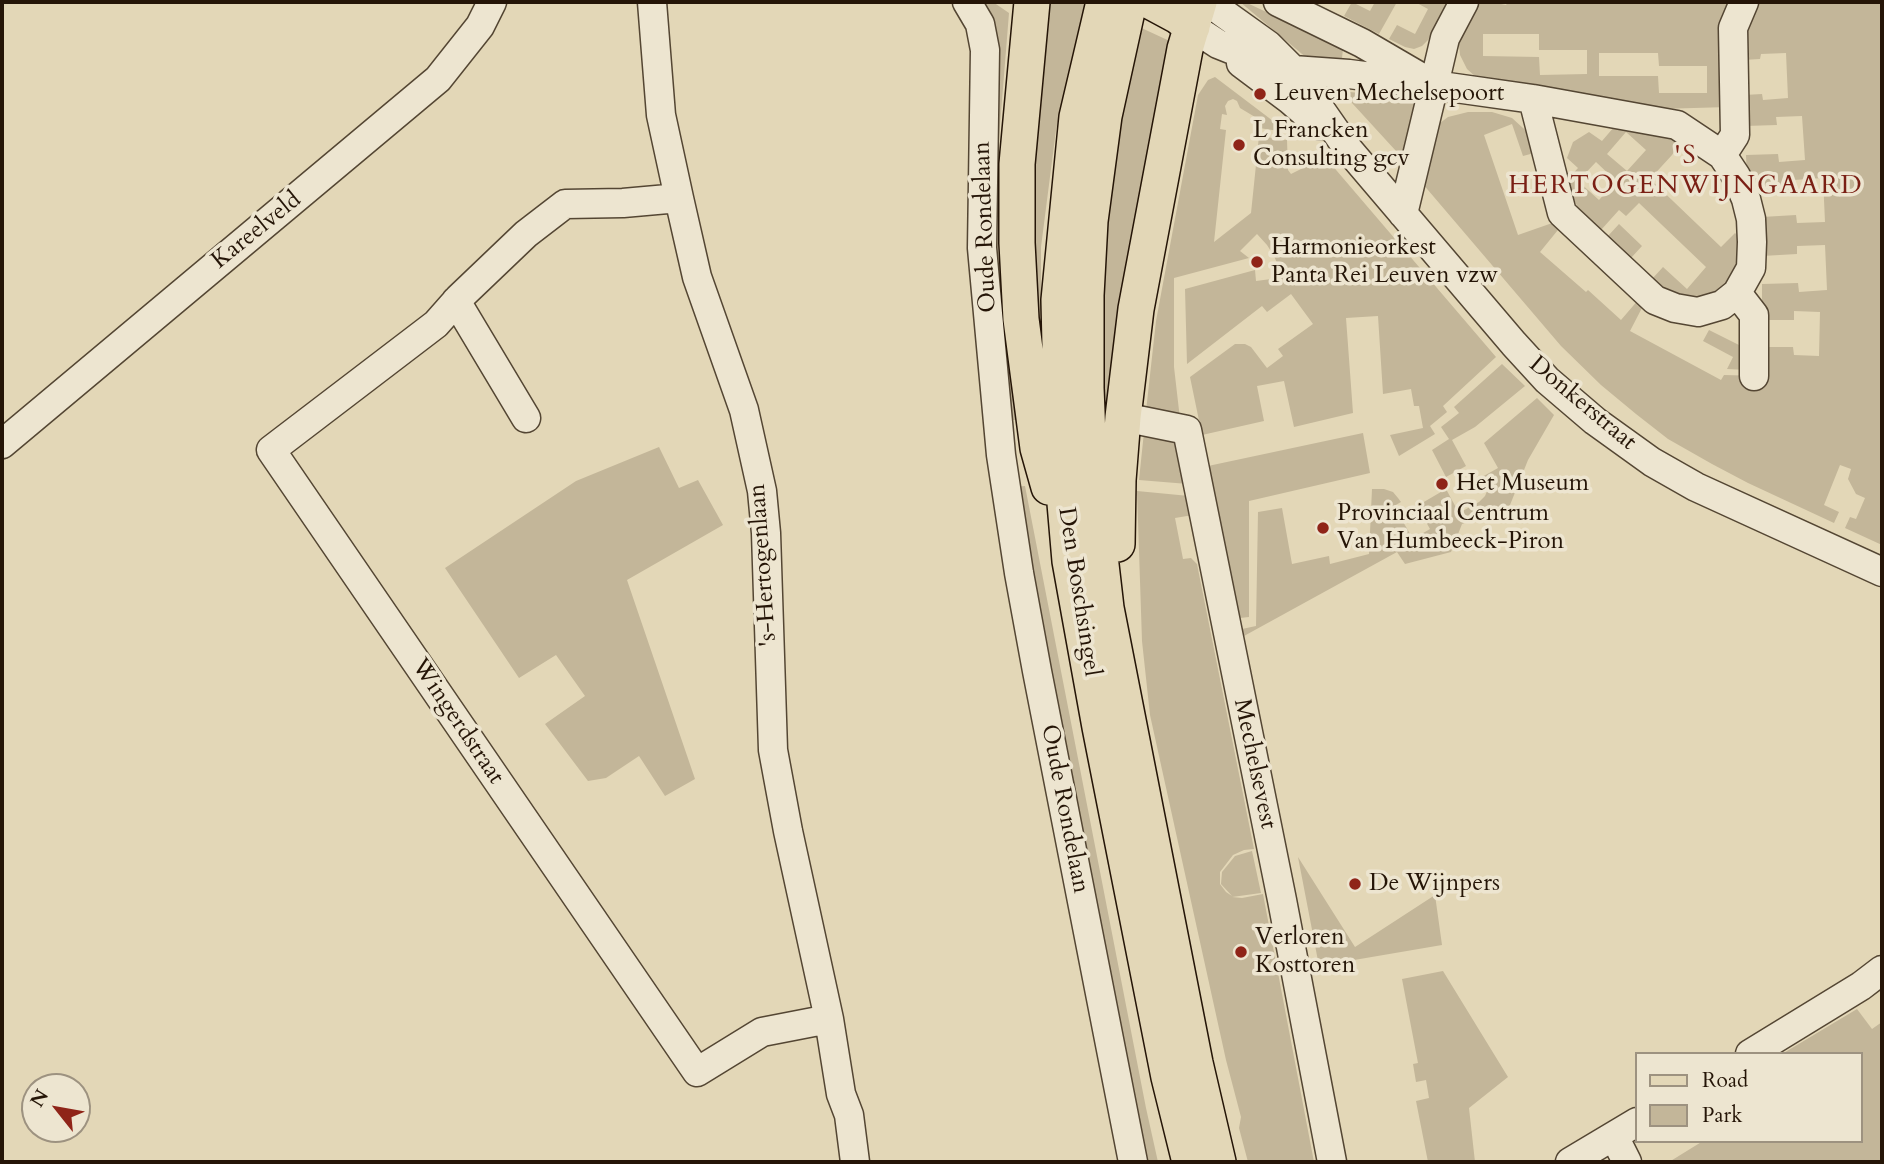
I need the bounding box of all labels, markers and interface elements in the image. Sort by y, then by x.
place label: Leuven Mechelsepoort [1274,80,1504,108]
marker: Leuven Mechelsepoort [1252,86,1268,102]
place label: L Francken Consulting gcv [1253,117,1410,173]
marker: L Francken Consulting gcv [1231,137,1247,153]
street label: Oude Rondelaan [969,141,1003,313]
district label: 'S HERTOGENWIJNGAARD [1510,141,1862,202]
street label: Kareelveld [206,186,308,276]
place label: Harmonieorkest Panta Rei Leuven vzw [1271,234,1498,290]
marker: Harmonieorkest Panta Rei Leuven vzw [1249,254,1265,270]
street label: Donkerstraat [1522,351,1642,457]
place label: Het Museum [1456,470,1589,498]
marker: Het Museum [1434,476,1450,492]
street label: 's-Hertogenlaan [744,483,784,647]
place label: Provinciaal Centrum Van Humbeeck-Piron [1337,500,1564,556]
street label: Den Boschsingel [1050,505,1106,679]
marker: Provinciaal Centrum Van Humbeeck-Piron [1315,520,1331,536]
street label: Wingerdstraat [404,654,510,790]
street label: Mechelsevest [1226,696,1282,832]
street label: Oude Rondelaan [1034,722,1094,896]
place label: De Wijnpers [1369,870,1500,898]
marker: De Wijnpers [1347,876,1363,892]
place label: Verloren Kosttoren [1255,924,1355,980]
marker: Verloren Kosttoren [1233,944,1249,960]
legend [1636,1052,1863,1143]
text: Road [1702,1066,1748,1095]
north arrow [21,1073,91,1143]
text: N [24,1084,55,1112]
text: Park [1702,1101,1742,1130]

